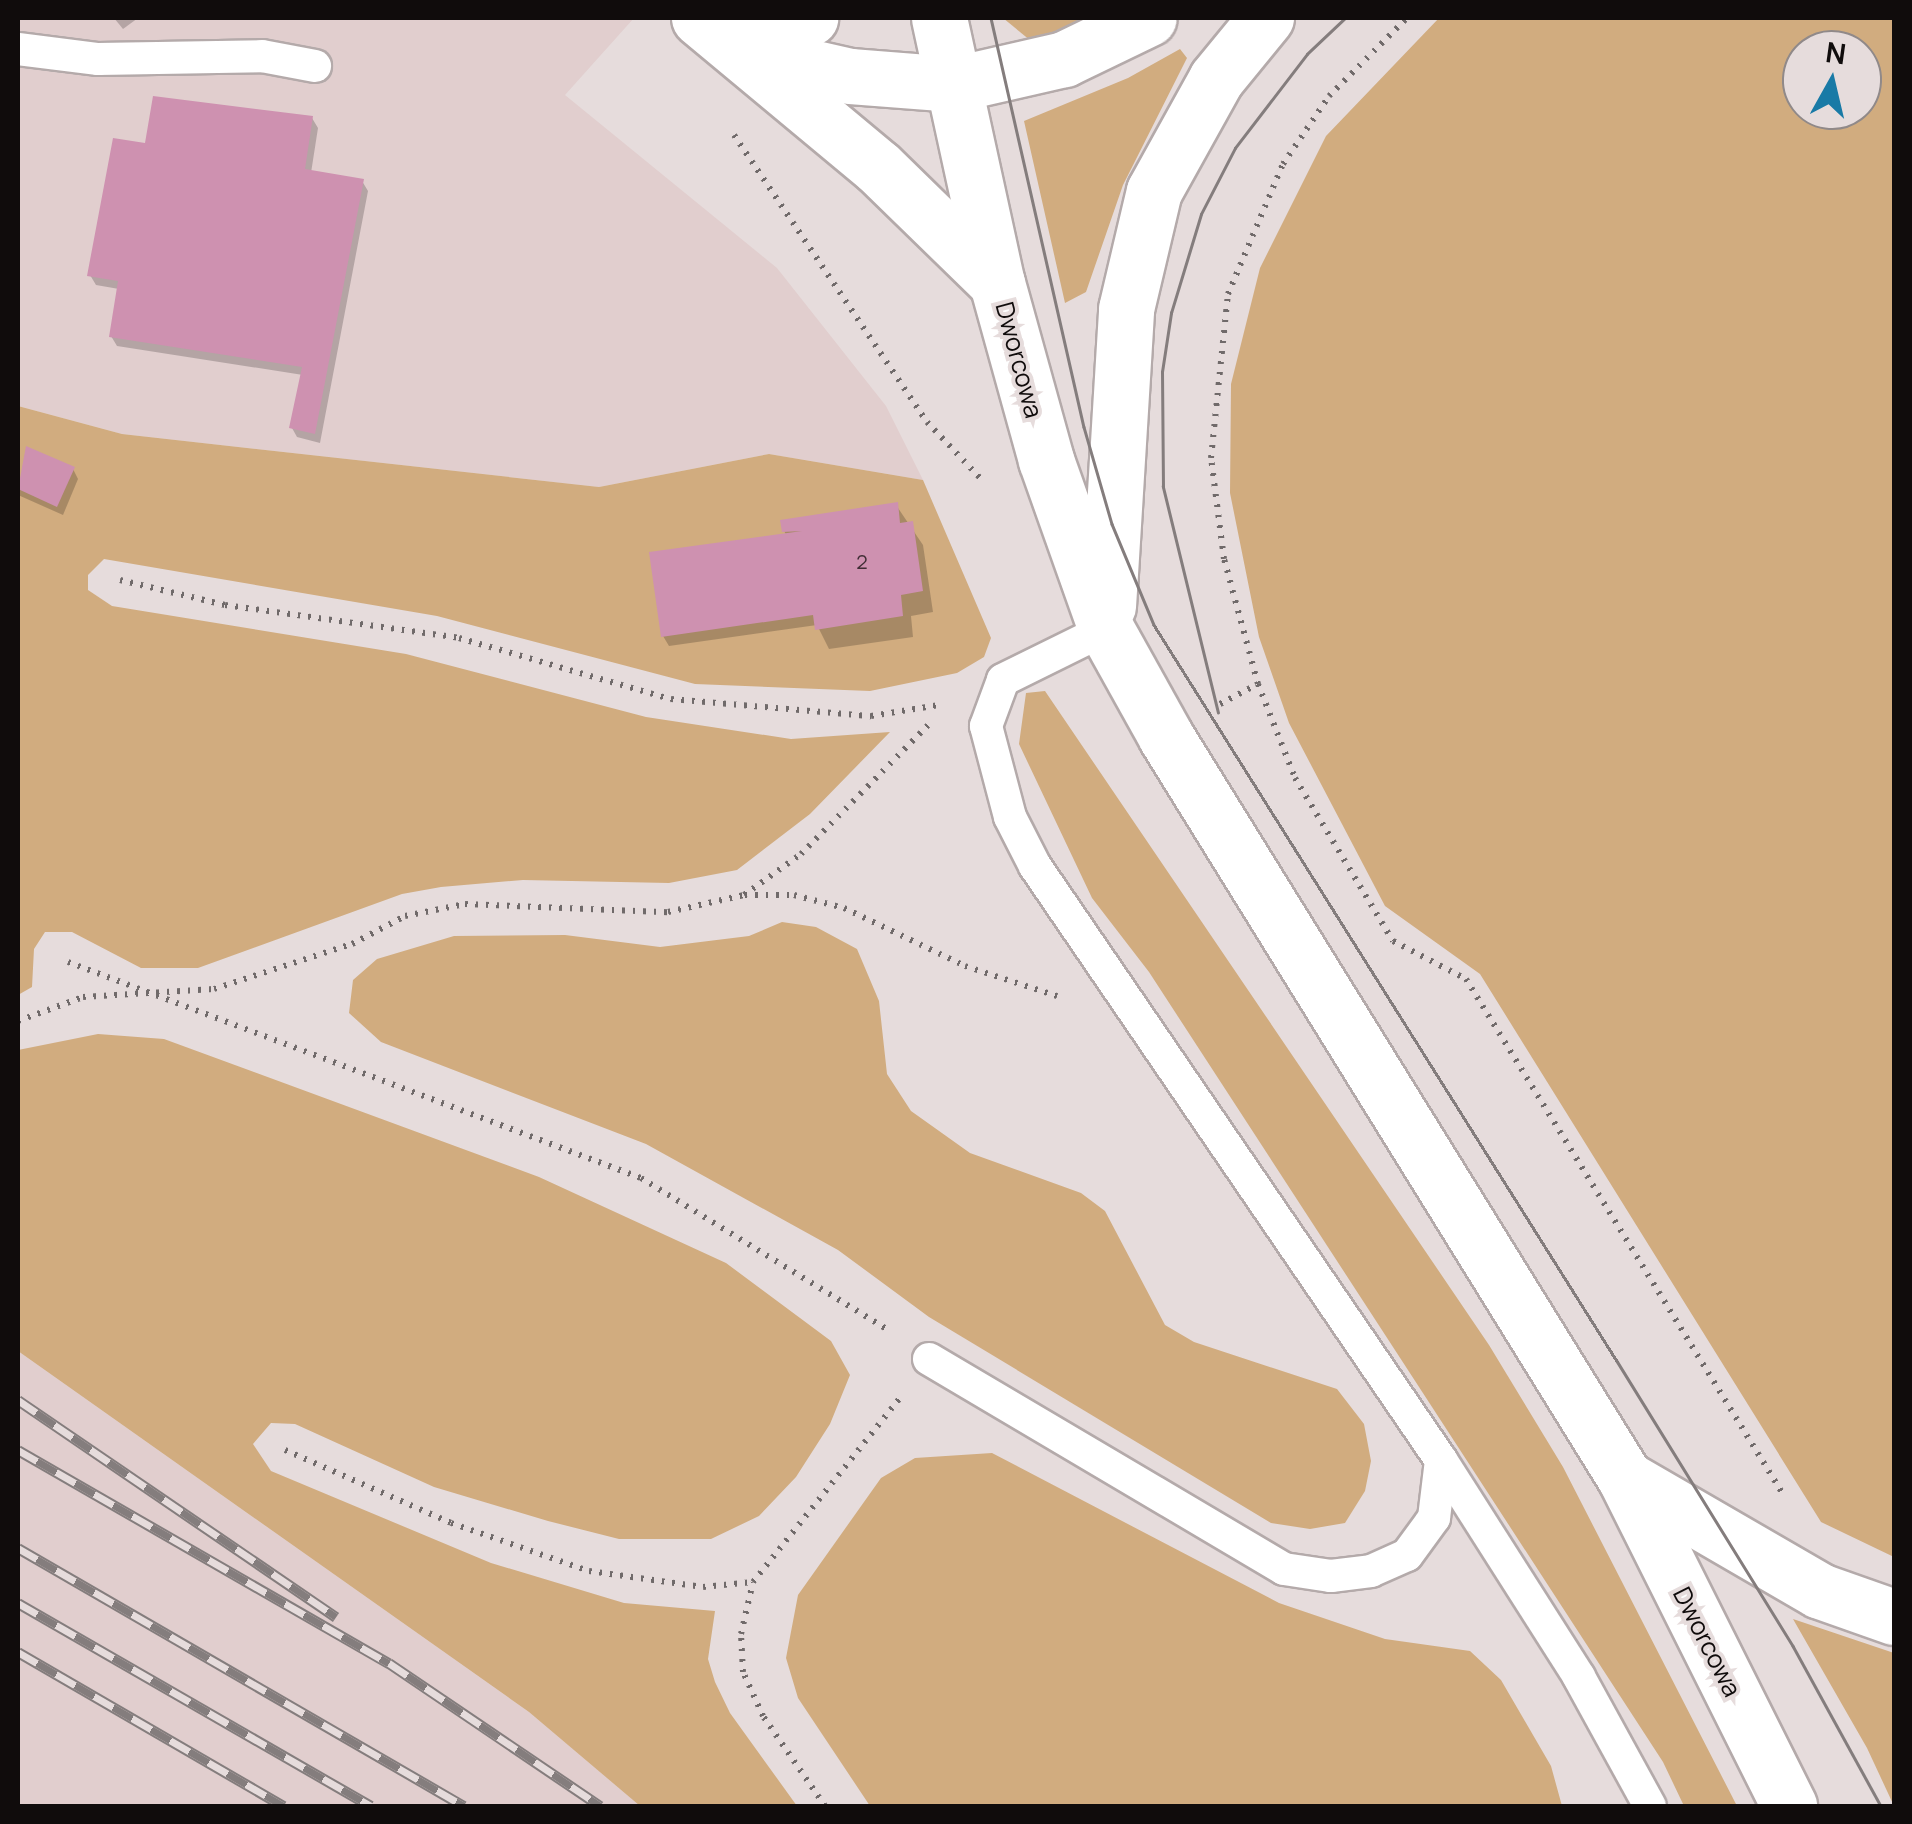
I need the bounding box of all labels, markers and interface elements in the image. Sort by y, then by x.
north arrow [1782,30,1882,130]
text: N [1823,32,1848,72]
street label: Dworcowa [989,299,1049,421]
house number: 2 [856,549,868,573]
street label: Dworcowa [1667,1582,1747,1702]

